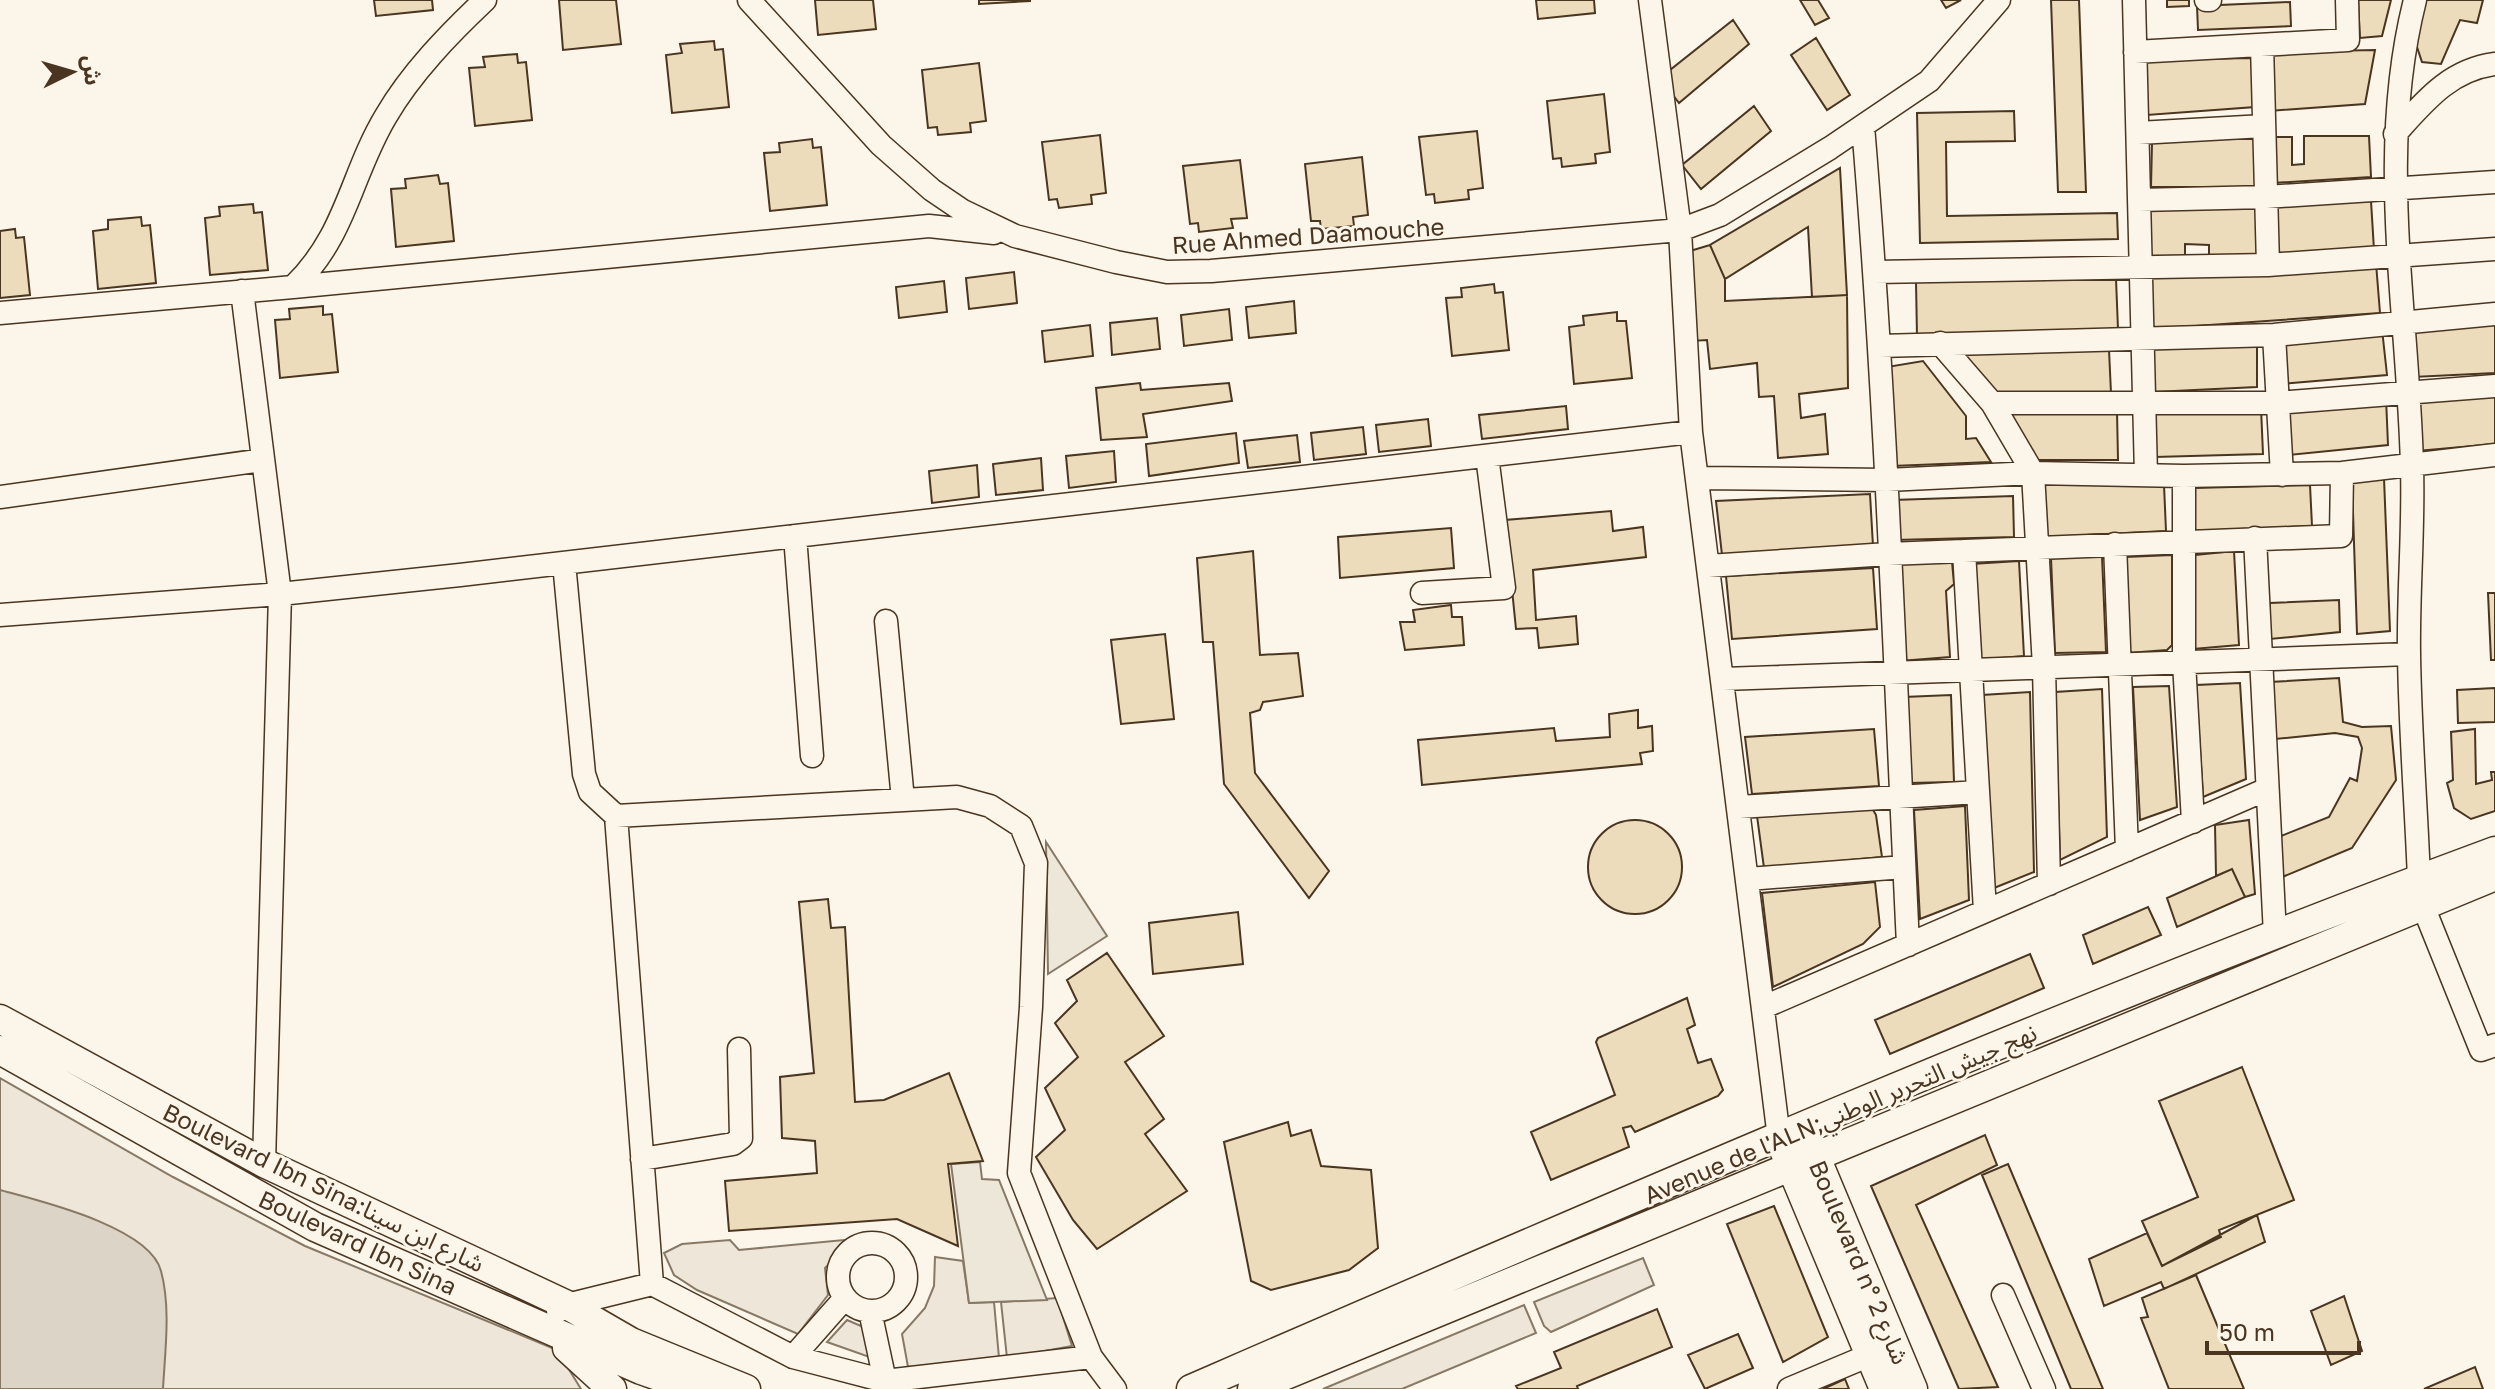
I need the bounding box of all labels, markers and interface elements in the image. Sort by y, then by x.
north arrow [32,32,112,112]
text: ش [78,54,107,86]
street label: Rue Ahmed Daamouche [1171,211,1445,259]
street label: Avenue de l'ALN;نهج جيش التحرير الوطني [1639,1017,2043,1214]
street label: Boulevard Ibn Sina:شارع ابن سينا [159,1096,489,1278]
street label: Boulevard n° شارع 2 [1800,1156,1916,1370]
street label: Boulevard Ibn Sina [254,1183,462,1301]
scale bar [2207,1305,2359,1355]
text: 50 m [2219,1317,2275,1346]

